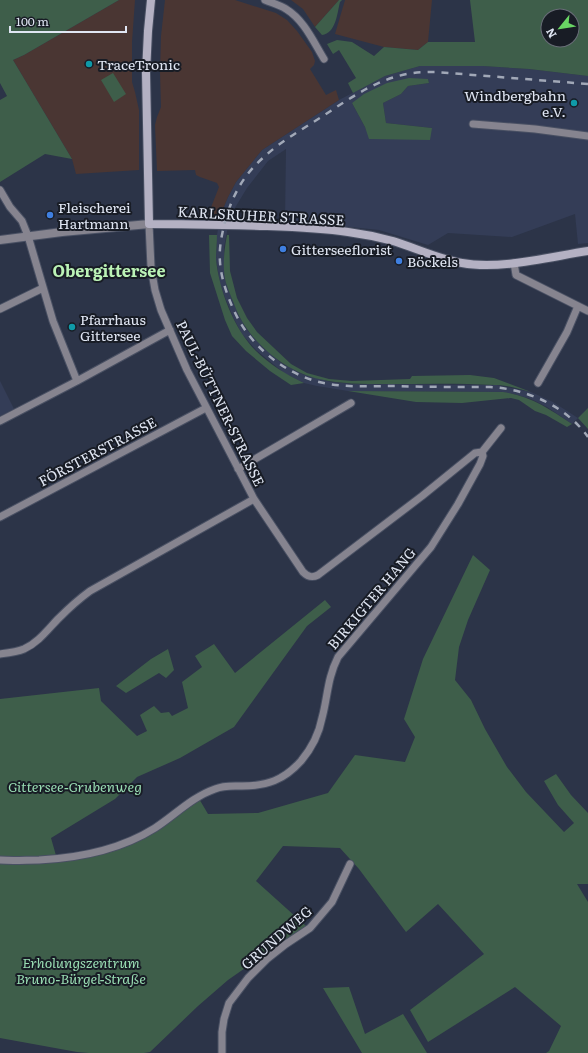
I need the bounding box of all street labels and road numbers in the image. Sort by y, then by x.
street label: KARLSRUHER STRASSE [177,201,345,229]
street label: PAUL-BÜTTNER-STRASSE [172,317,270,489]
street label: FÖRSTERSTRASSE [34,411,160,491]
street label: BIRKIGTER HANG [322,542,420,653]
street label: GRUNDWEG [236,900,316,973]

